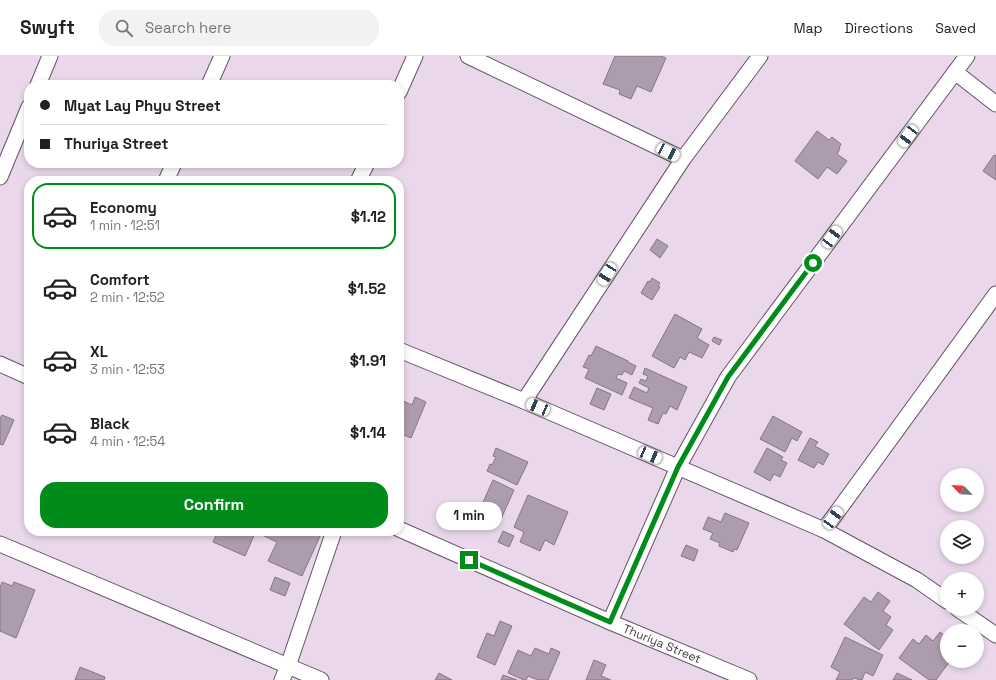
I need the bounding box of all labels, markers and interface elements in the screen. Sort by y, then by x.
search box [99,10,379,46]
text: Swyft [20,15,75,40]
icon: search [113,17,135,39]
text: Search here [145,18,231,37]
text: Map [793,19,823,37]
text: Directions [845,19,913,37]
text: Saved [935,19,976,37]
text: Myat Lay Phyu Street [64,96,221,115]
car [896,123,920,149]
text: Thuriya Street [64,134,168,153]
car [655,141,681,163]
icon: car [42,198,78,234]
text: Economy [90,198,157,217]
text: $1.12 [351,207,386,226]
text: 1 min · 12:51 [90,217,160,234]
car [820,224,844,250]
route start [804,254,822,272]
car [595,261,619,287]
icon: car [42,270,78,306]
text: Comfort [90,270,150,289]
text: $1.52 [348,279,386,298]
text: 2 min · 12:52 [90,289,165,306]
icon: car [42,342,78,378]
text: XL [90,342,108,361]
text: $1.91 [350,351,386,370]
text: 3 min · 12:53 [90,361,165,378]
car [525,397,551,417]
icon: car [42,414,78,450]
text: Black [90,414,130,433]
text: $1.14 [350,423,386,442]
text: 4 min · 12:54 [90,433,165,450]
car [637,445,663,465]
north arrow [940,468,984,512]
map controls [940,468,984,668]
button: Confirm [40,482,388,528]
callout: 1 min [436,502,502,530]
car [821,505,845,531]
text: 1 min [453,507,485,524]
button: layers [940,520,984,564]
route end [460,551,478,569]
button: + [940,572,984,616]
street label: Thuriya Street [621,620,704,667]
button: − [940,624,984,668]

